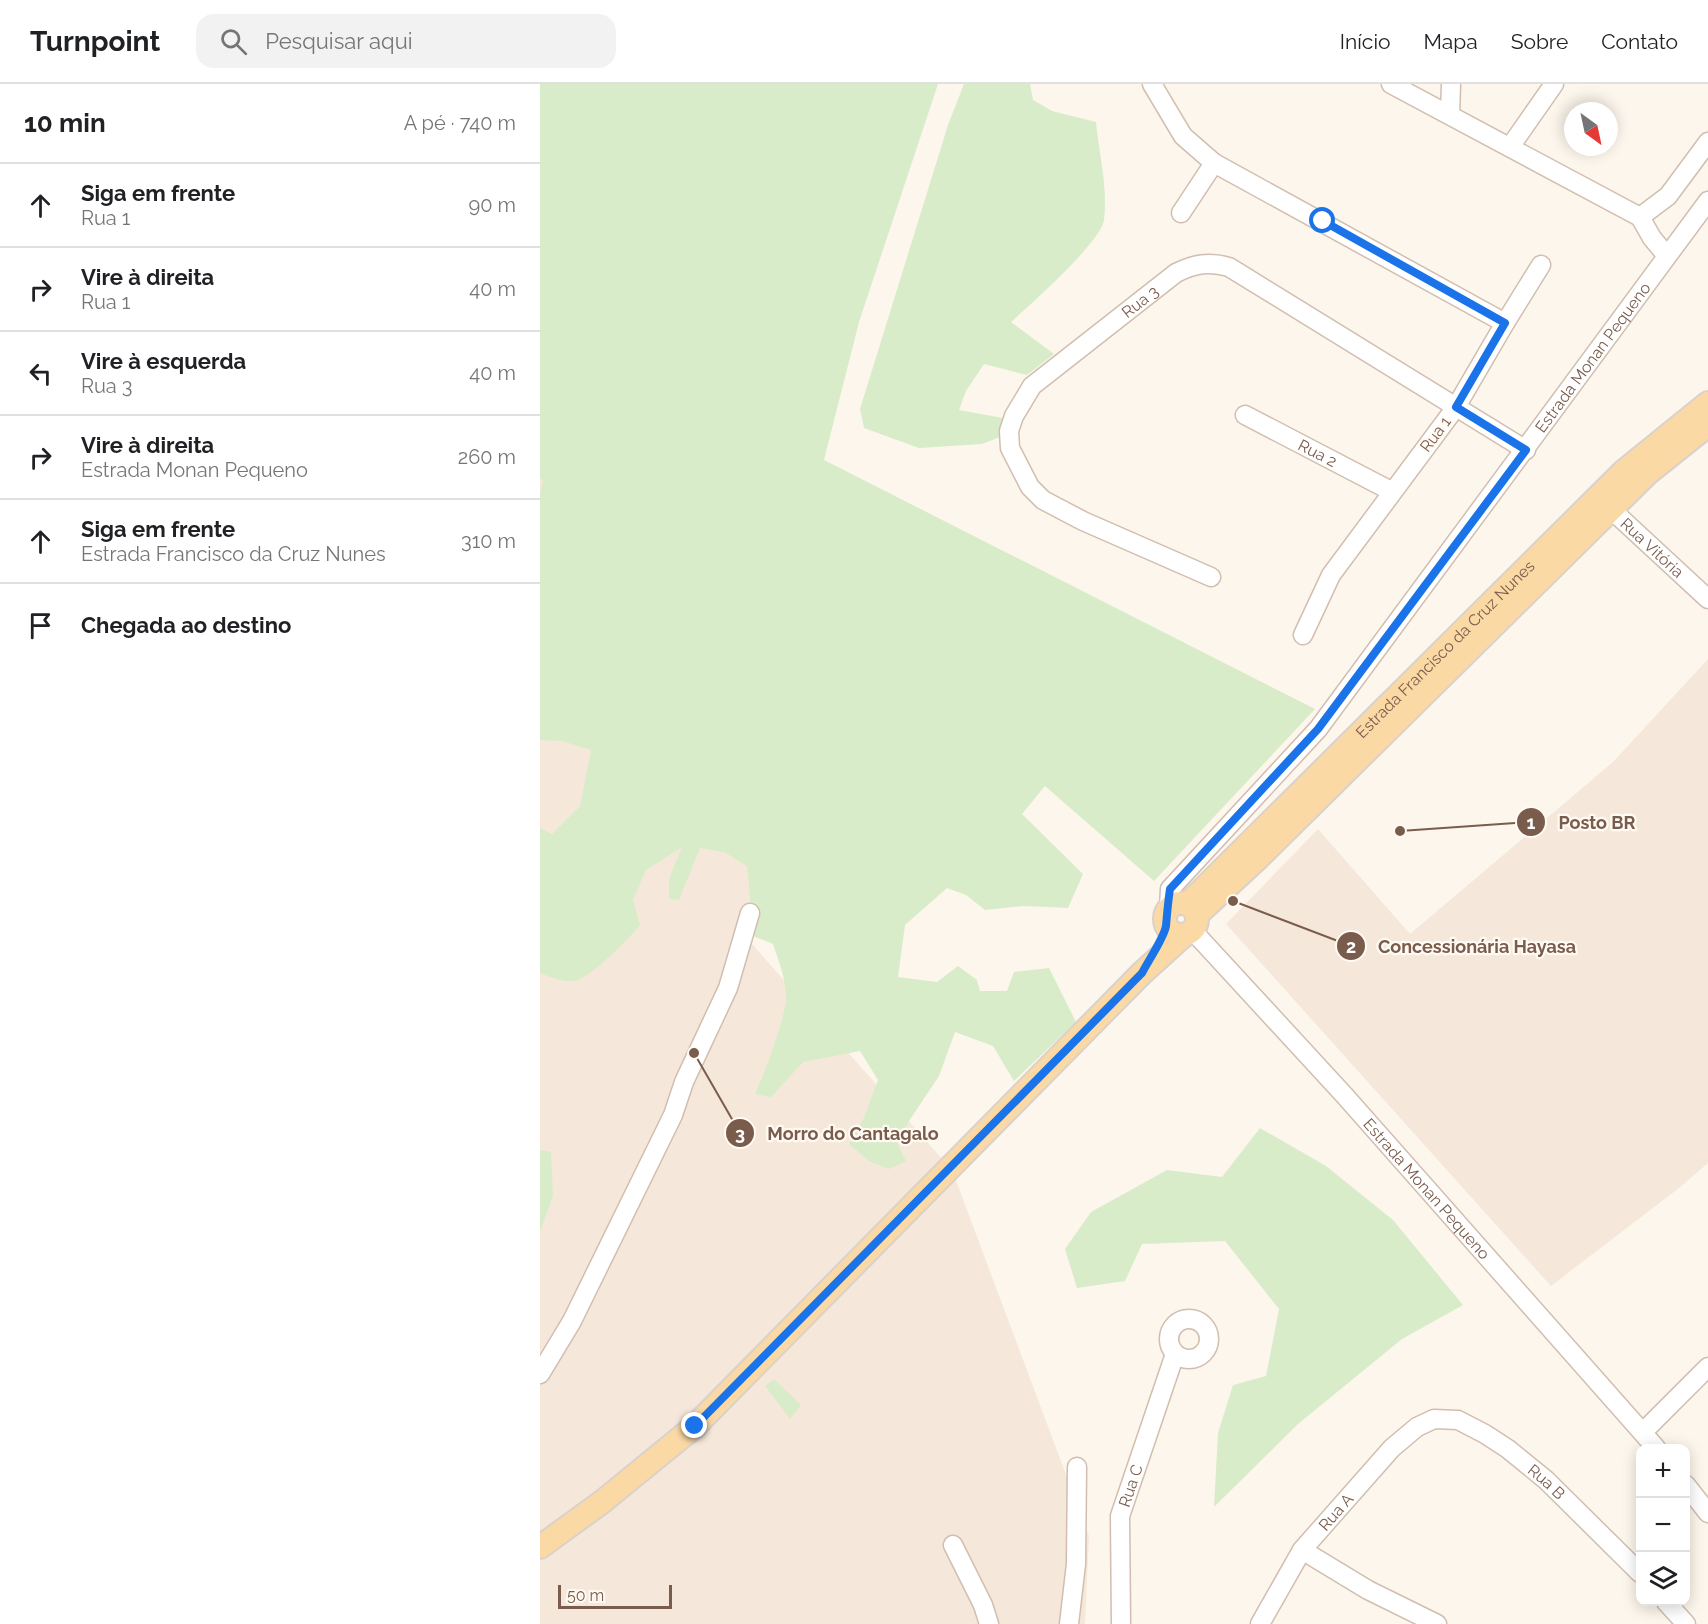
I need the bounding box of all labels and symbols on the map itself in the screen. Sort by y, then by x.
north arrow [1564,102,1618,156]
route start [1309,207,1335,233]
street label: Estrada Monan Pequeno [1531,279,1655,436]
street label: Rua 3 [1118,282,1162,322]
street label: Rua 1 [1416,413,1455,456]
street label: Rua 2 [1295,435,1340,471]
street label: Rua Vitória [1617,514,1688,582]
street label: Estrada Francisco da Cruz Nunes [1352,556,1539,742]
callout: Posto BR [1516,804,1647,840]
text: 1 [1527,812,1536,833]
text: Posto BR [1558,812,1636,833]
callout: Concessionária Hayasa [1336,928,1588,964]
text: 2 [1346,936,1356,957]
text: Concessionária Hayasa [1378,936,1576,957]
callout: Morro do Cantagalo [725,1115,950,1151]
street label: Estrada Monan Pequeno [1359,1115,1494,1263]
text: 3 [735,1123,745,1144]
text: Morro do Cantagalo [767,1123,939,1144]
route end [681,1412,707,1438]
street label: Rua B [1524,1460,1569,1503]
street label: Rua C [1115,1462,1147,1510]
street label: Rua A [1315,1490,1358,1535]
scale bar [558,1582,672,1610]

